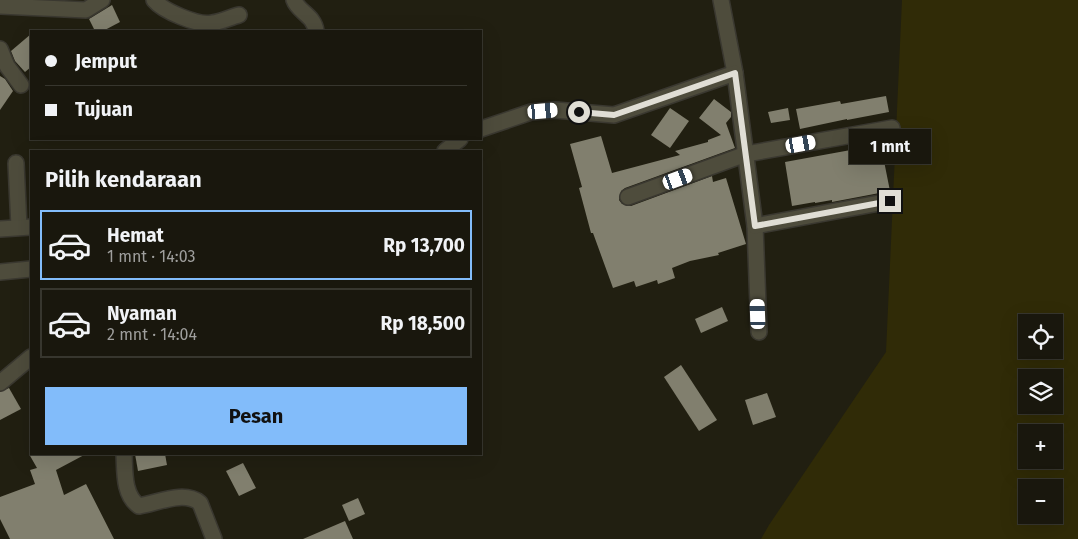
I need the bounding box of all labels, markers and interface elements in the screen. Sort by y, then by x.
text: Jemput [75,50,137,73]
text: Tujuan [75,98,133,121]
route start [568,101,590,123]
car [527,102,558,120]
callout: 1 mnt [849,128,931,164]
car [784,134,817,154]
text: 1 mnt [870,137,910,156]
text: Pilih kendaraan [45,166,202,193]
car [661,167,694,191]
route end [879,190,901,212]
icon: car [47,223,92,268]
text: Hemat [107,224,164,247]
text: Rp 13,700 [383,234,465,257]
text: 1 mnt · 14:03 [107,247,195,266]
car [749,299,766,329]
icon: car [47,301,92,346]
text: Nyaman [107,302,177,325]
text: Rp 18,500 [380,312,465,335]
map controls [1018,314,1063,524]
button: locate [1018,314,1063,359]
text: 2 mnt · 14:04 [107,325,197,344]
button: layers [1018,369,1063,414]
button: Pesan [45,387,467,445]
button: + [1018,424,1063,469]
button: − [1018,479,1063,524]

